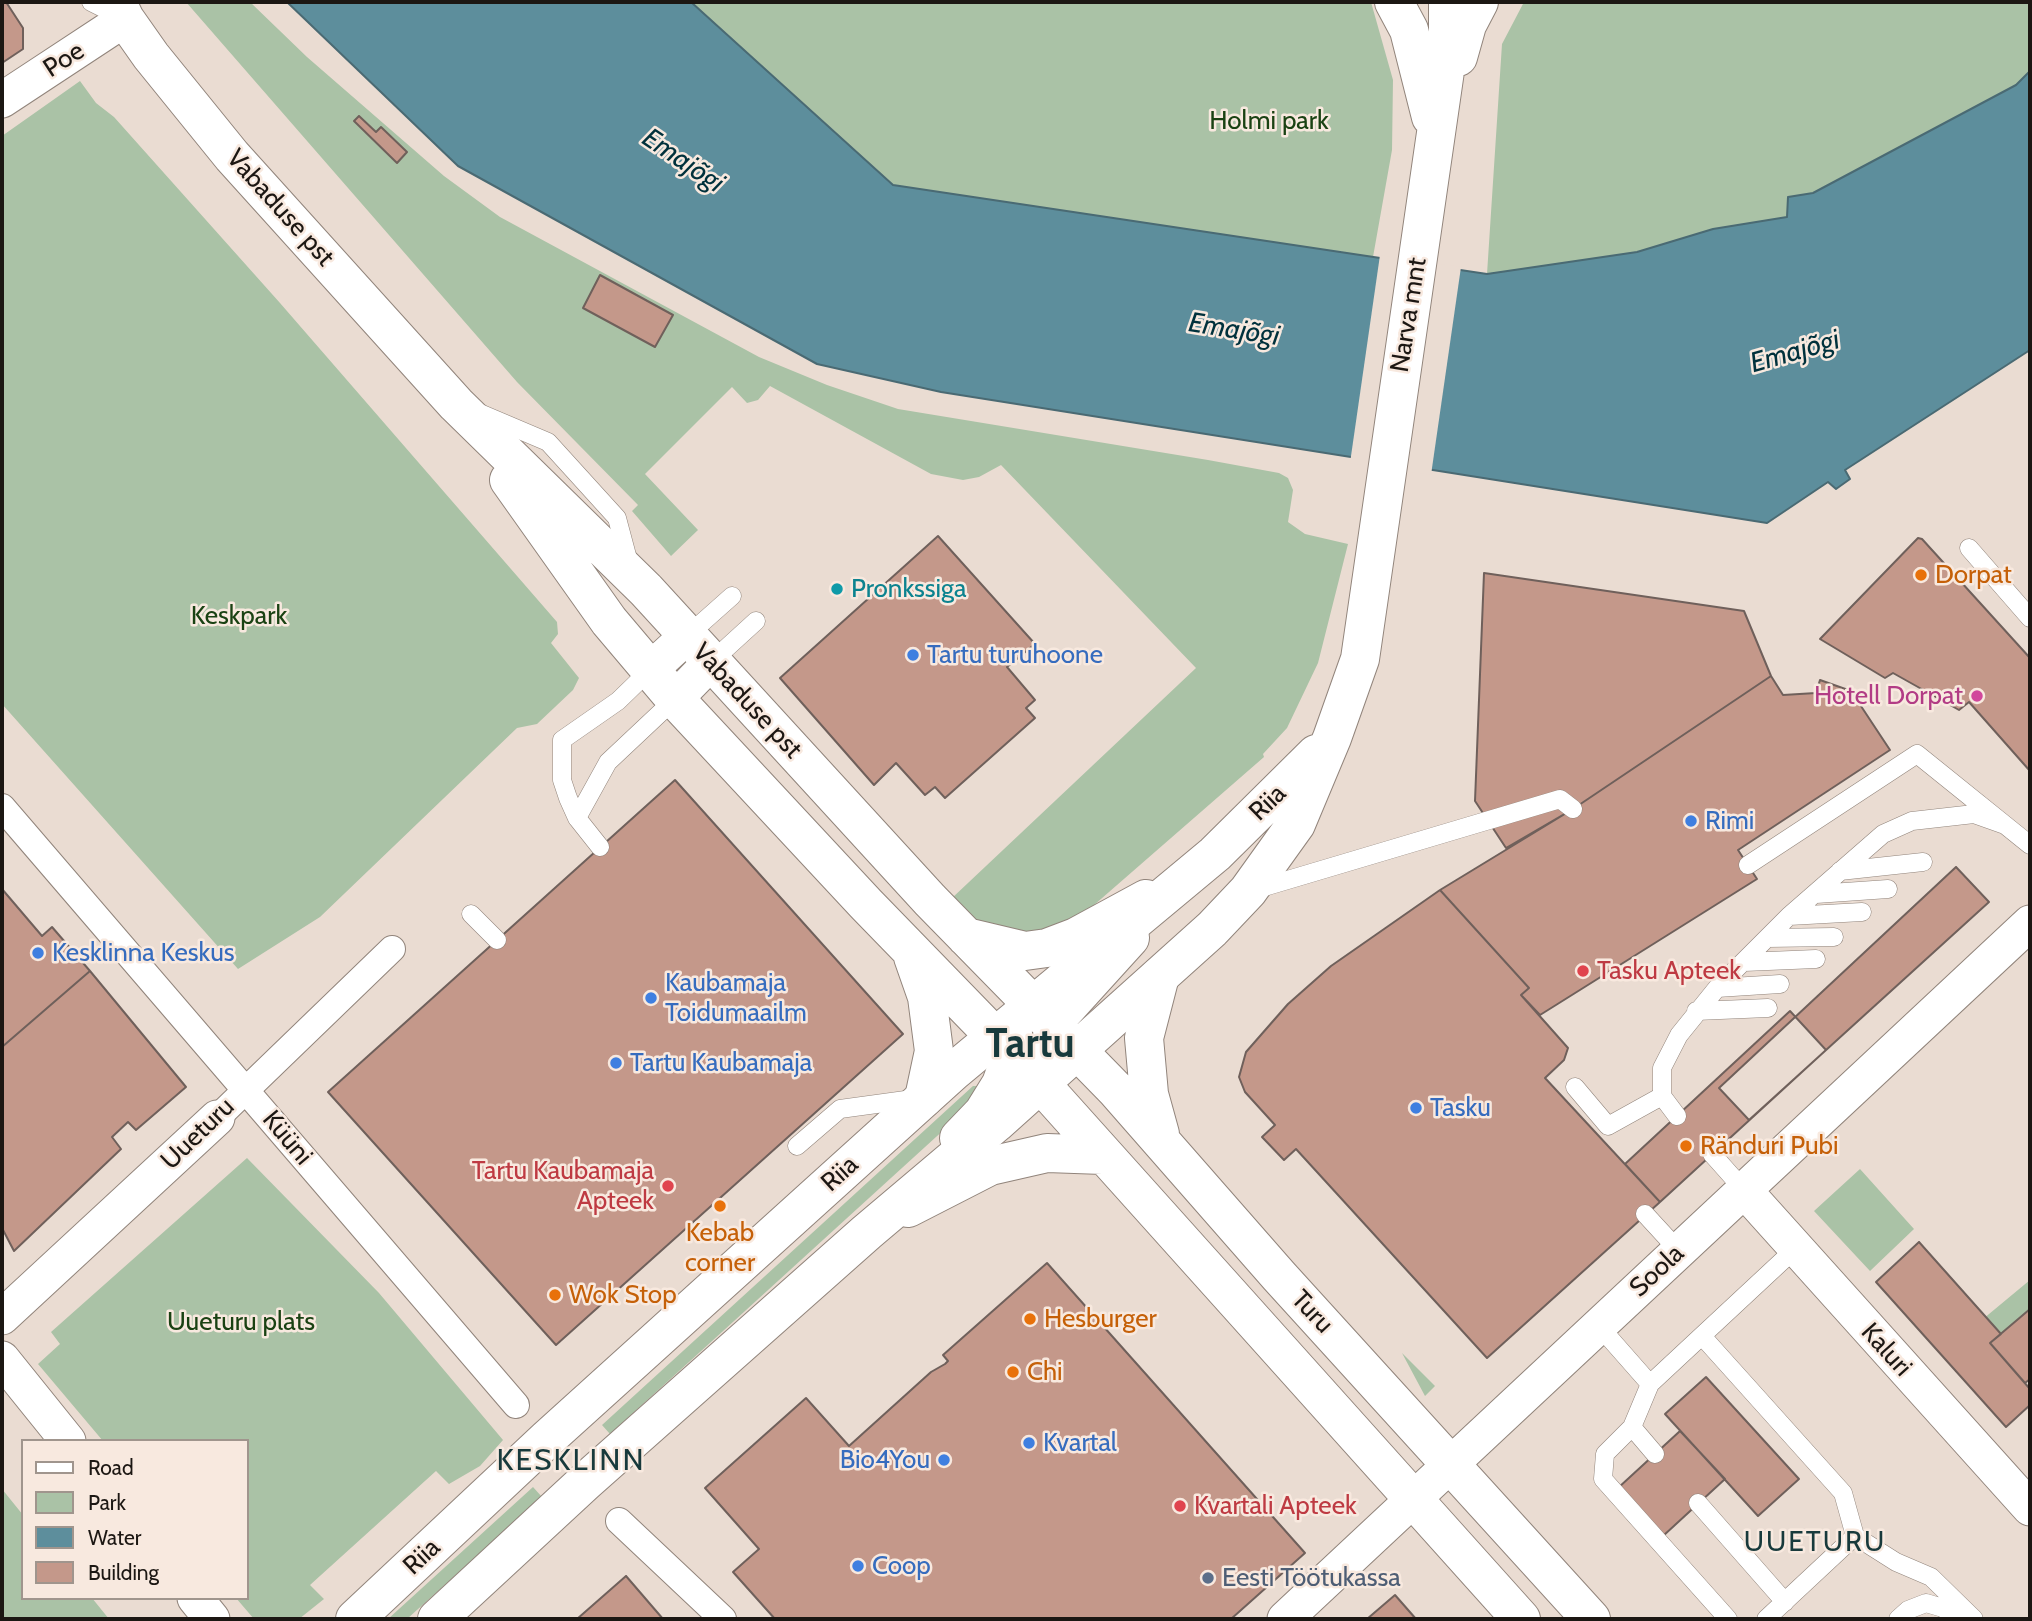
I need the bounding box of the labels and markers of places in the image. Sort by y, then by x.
place label: Dorpat [1935,559,2012,591]
marker: Dorpat [1913,567,1929,583]
place label: Pronkssiga [851,573,966,605]
marker: Pronkssiga [829,581,845,597]
place label: Tartu turuhoone [927,639,1103,671]
marker: Tartu turuhoone [905,647,921,663]
place label: Hotell Dorpat [1814,680,1963,712]
marker: Hotell Dorpat [1969,688,1985,704]
place label: Rimi [1705,805,1754,837]
marker: Rimi [1683,813,1699,829]
place label: Kesklinna Keskus [52,937,235,969]
marker: Kesklinna Keskus [30,945,46,961]
place label: Tasku Apteek [1597,955,1741,987]
marker: Tasku Apteek [1575,963,1591,979]
place label: Kaubamaja Toidumaailm [665,967,807,1028]
marker: Kaubamaja Toidumaailm [643,990,659,1006]
place label: Tartu Kaubamaja [630,1047,812,1079]
marker: Tartu Kaubamaja [608,1055,624,1071]
place label: Tasku [1430,1092,1491,1124]
marker: Tasku [1408,1100,1424,1116]
place label: Ränduri Pubi [1700,1130,1838,1162]
marker: Ränduri Pubi [1678,1138,1694,1154]
place label: Tartu Kaubamaja Apteek [472,1155,654,1216]
marker: Tartu Kaubamaja Apteek [660,1178,676,1194]
marker: Kebab corner [712,1198,728,1214]
place label: Kebab corner [685,1217,755,1278]
place label: Wok Stop [569,1279,677,1311]
marker: Wok Stop [547,1287,563,1303]
place label: Hesburger [1044,1303,1157,1335]
marker: Hesburger [1022,1311,1038,1327]
place label: Chi [1027,1356,1063,1388]
marker: Chi [1005,1364,1021,1380]
place label: Kvartal [1043,1427,1117,1459]
marker: Kvartal [1021,1435,1037,1451]
place label: Bio4You [840,1444,930,1476]
marker: Bio4You [936,1452,952,1468]
place label: Kvartali Apteek [1194,1490,1357,1522]
marker: Kvartali Apteek [1172,1498,1188,1514]
place label: Coop [872,1550,931,1582]
marker: Coop [850,1558,866,1574]
place label: Eesti Töötukassa [1222,1562,1401,1594]
marker: Eesti Töötukassa [1200,1570,1216,1586]

